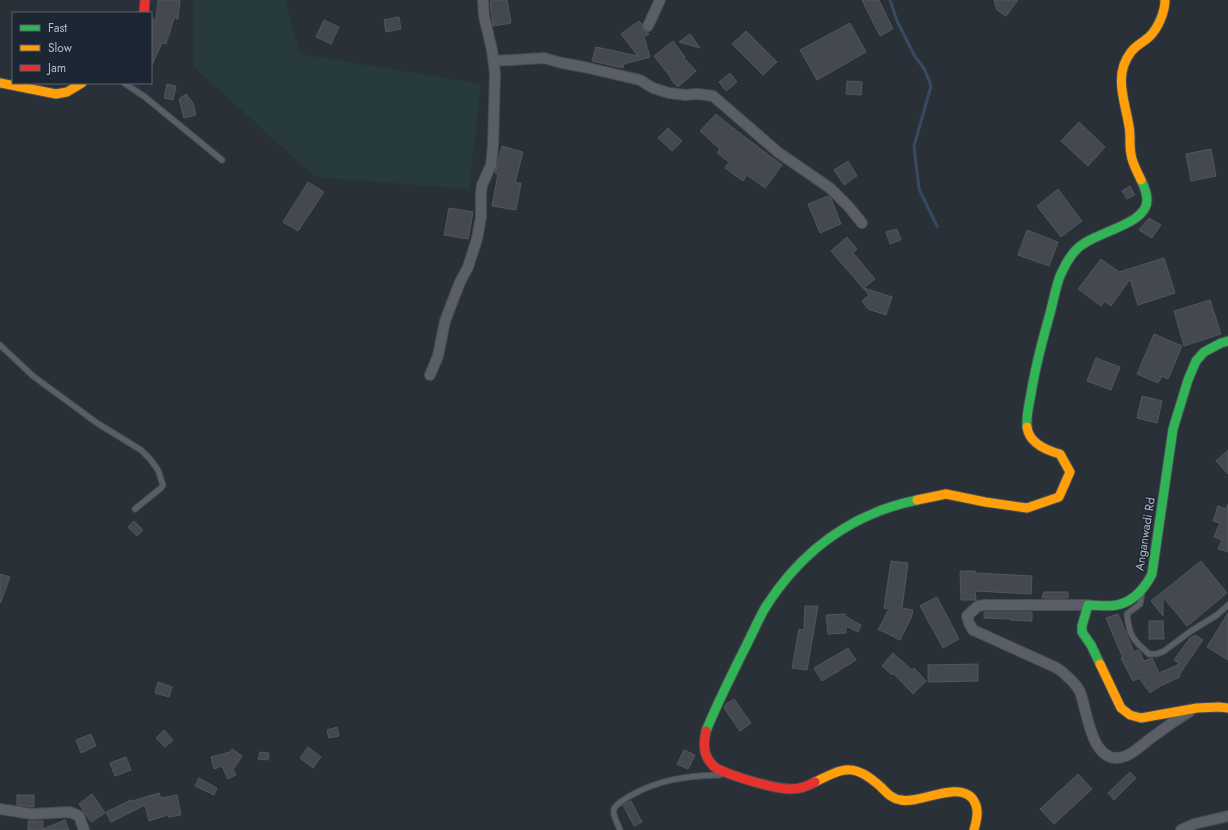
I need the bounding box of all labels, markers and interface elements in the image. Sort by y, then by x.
legend [12,12,152,84]
text: Fast [48,19,67,37]
text: Slow [48,39,73,57]
text: Jam [46,59,66,77]
street label: Anganwadi Rd [1130,496,1160,572]

